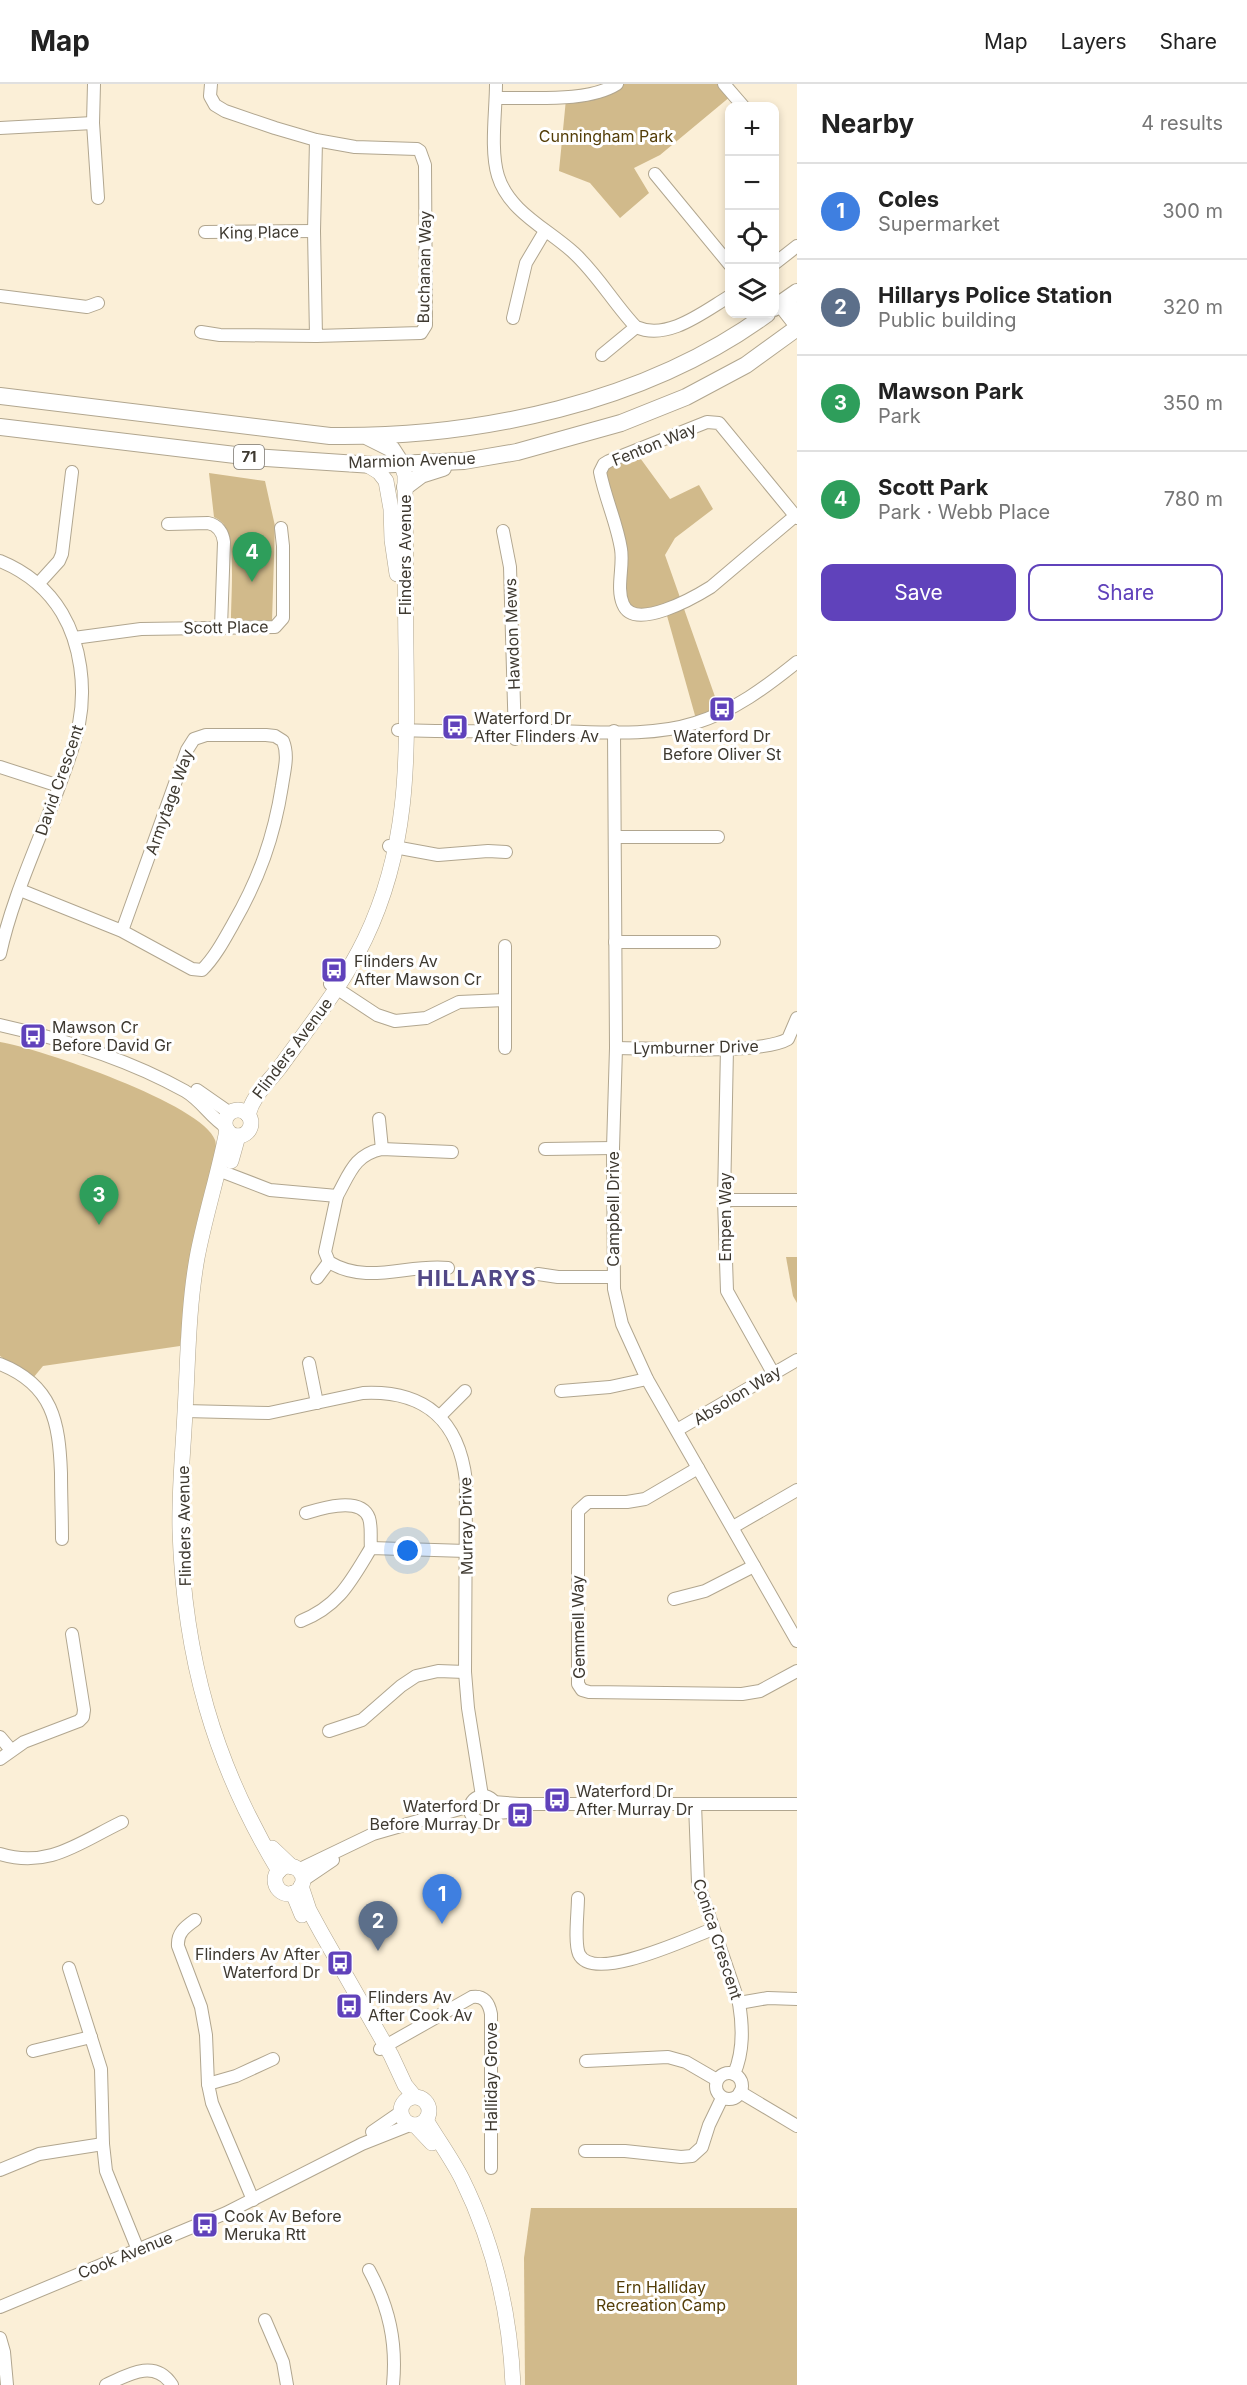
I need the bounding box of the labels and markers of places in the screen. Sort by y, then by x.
pin: 4 [232,532,272,582]
bus stop icon: Waterford Dr Before Oliver St [707,694,737,724]
place label: Waterford Dr After Flinders Av [474,708,599,746]
bus stop icon: Waterford Dr After Flinders Av [440,712,470,742]
place label: Waterford Dr Before Oliver St [663,726,781,764]
place label: Flinders Av After Mawson Cr [354,951,482,989]
bus stop icon: Flinders Av After Mawson Cr [319,955,349,985]
place label: Mawson Cr Before David Gr [52,1017,172,1055]
bus stop icon: Mawson Cr Before David Gr [18,1021,48,1051]
pin: 3 [80,1176,118,1225]
place label: Waterford Dr After Murray Dr [576,1781,693,1819]
bus stop icon: Waterford Dr After Murray Dr [542,1785,572,1815]
place label: Waterford Dr Before Murray Dr [370,1796,500,1834]
bus stop icon: Waterford Dr Before Murray Dr [505,1800,535,1830]
pin: 1 [422,1874,462,1924]
pin: 2 [358,1902,398,1951]
place label: Flinders Av After Waterford Dr [195,1944,320,1982]
bus stop icon: Flinders Av After Waterford Dr [325,1948,355,1978]
place label: Flinders Av After Cook Av [368,1987,472,2025]
bus stop icon: Flinders Av After Cook Av [334,1991,364,2021]
place label: Cook Av Before Meruka Rtt [224,2206,342,2244]
bus stop icon: Cook Av Before Meruka Rtt [190,2210,220,2240]

